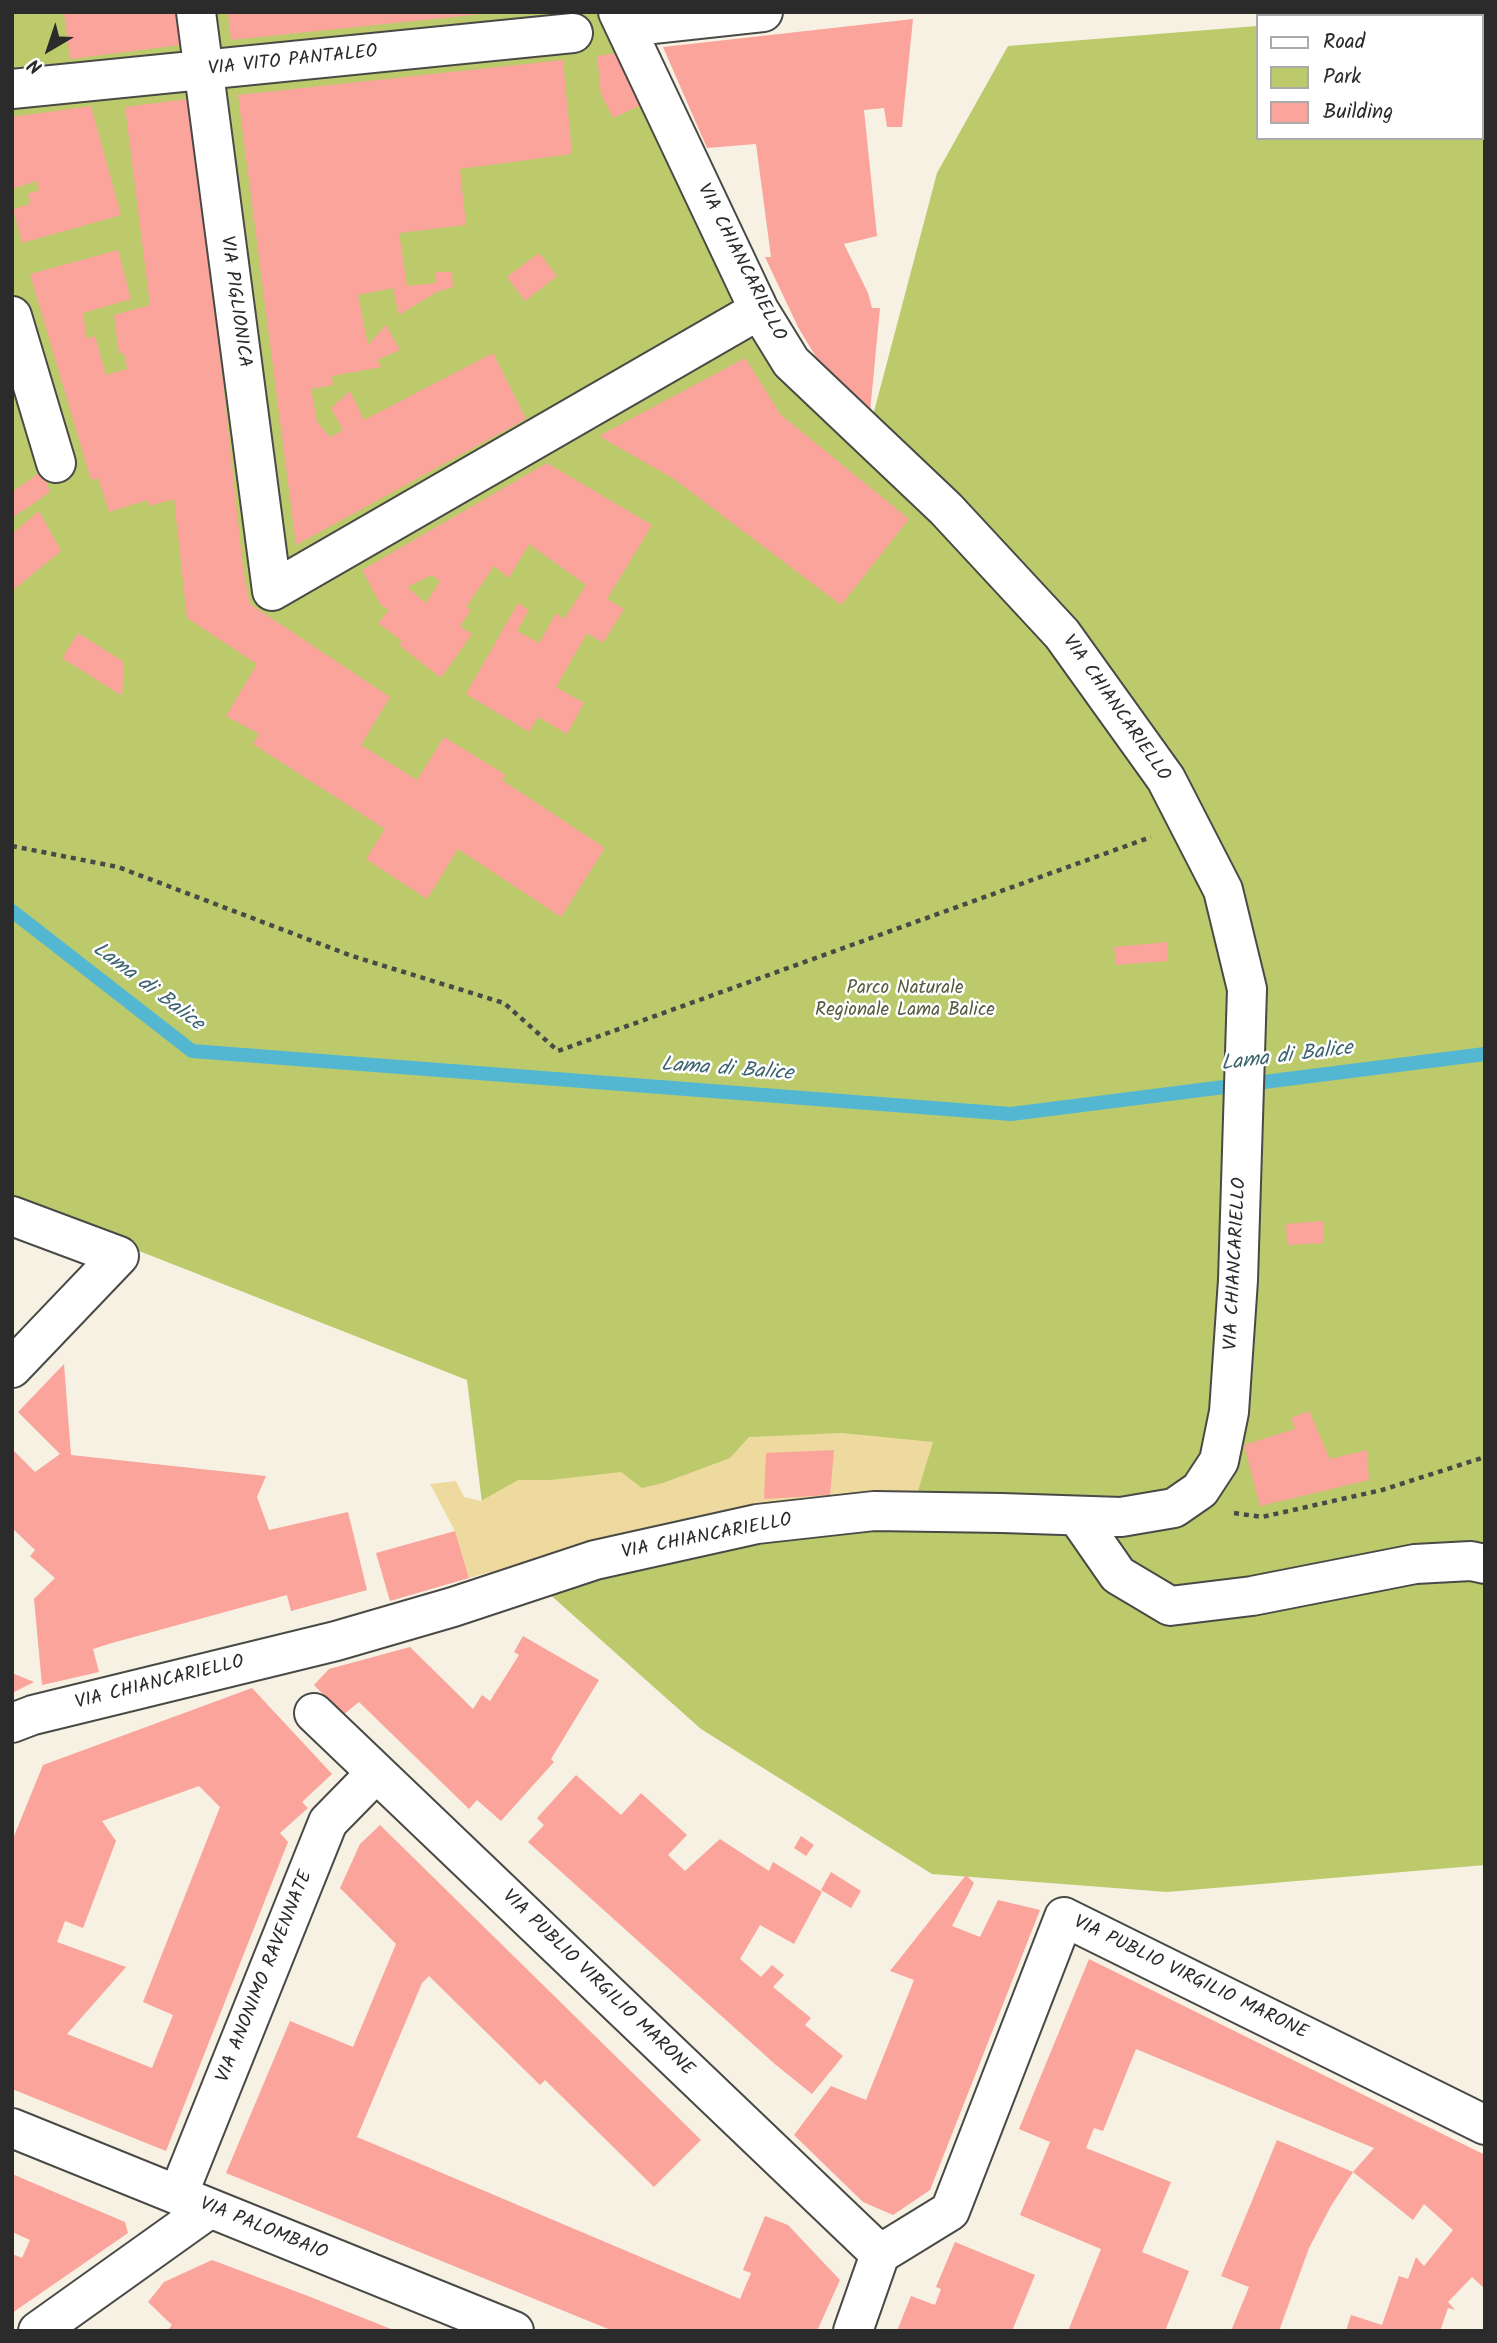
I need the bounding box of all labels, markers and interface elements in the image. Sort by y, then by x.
north arrow [14,14,84,84]
legend [1256,14,1483,140]
text: Road [1323,26,1365,59]
street label: VIA VITO PANTALEO [207,42,379,82]
text: N [22,50,50,81]
text: Park [1323,61,1361,94]
text: Building [1323,96,1393,129]
street label: VIA CHIANCARIELLO [691,181,789,345]
street label: VIA PIGLIONICA [213,235,255,369]
street label: VIA CHIANCARIELLO [1056,632,1174,786]
water label: Lama di Balice [87,938,207,1038]
park label: Parco Naturale Regionale Lama Balice [815,979,995,1023]
water label: Lama di Balice [1220,1037,1354,1079]
water label: Lama di Balice [660,1054,794,1088]
street label: VIA CHIANCARIELLO [1221,1177,1253,1351]
street label: VIA CHIANCARIELLO [620,1510,794,1566]
street label: VIA CHIANCARIELLO [73,1652,247,1716]
street label: VIA ANONIMO RAVENNATE [213,1868,319,2086]
street label: VIA PUBLIO VIRGILIO MARONE [496,1886,698,2082]
street label: VIA PUBLIO VIRGILIO MARONE [1069,1912,1311,2046]
street label: VIA PALOMBAIO [196,2194,330,2266]

